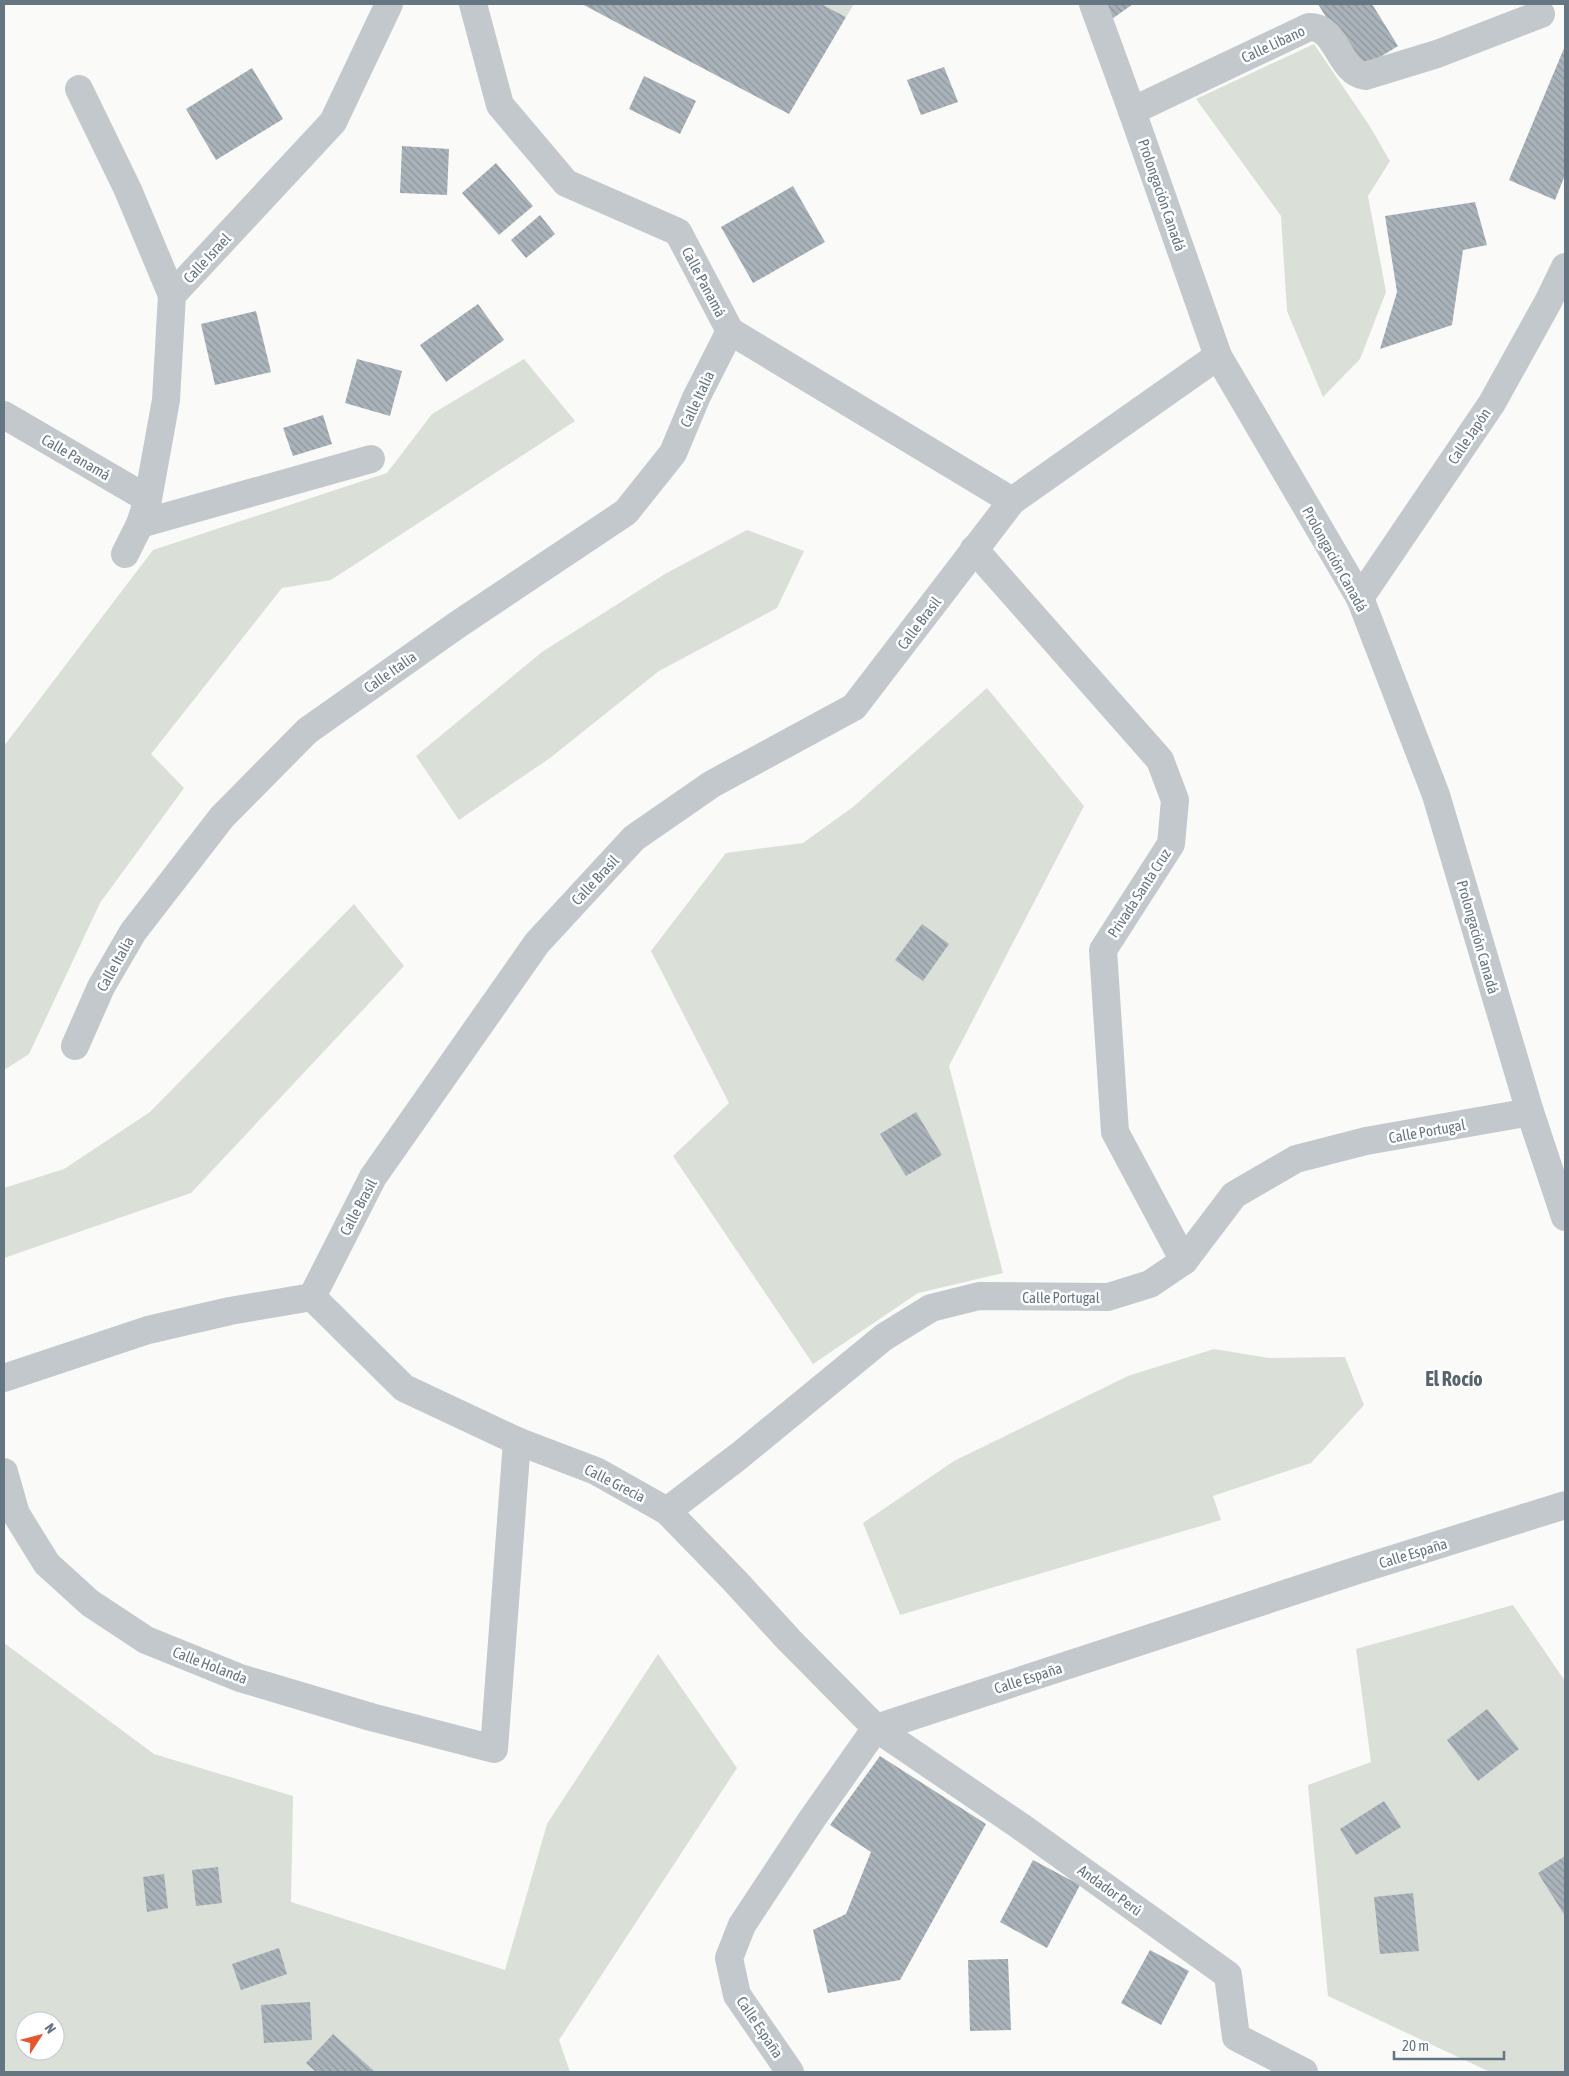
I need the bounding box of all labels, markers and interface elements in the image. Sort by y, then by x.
street label: Calle Libano [1239,22,1307,66]
street label: Prolongación Canadá [1135,137,1189,253]
street label: Calle Israel [180,230,234,286]
street label: Calle Panamá [679,244,729,320]
street label: Calle Italia [677,368,717,430]
street label: Calle Japón [1444,405,1494,467]
street label: Calle Panamá [39,431,113,483]
street label: Prolongación Canadá [1299,503,1371,615]
street label: Calle Brasil [894,593,944,653]
street label: Calle Italia [361,648,419,696]
street label: Privada Santa Cruz [1104,845,1174,940]
street label: Calle Brasil [568,852,622,908]
street label: Prolongación Canadá [1454,878,1502,996]
street label: Calle Italia [93,934,137,994]
street label: Calle Portugal [1387,1116,1467,1146]
street label: Calle Brasil [336,1176,380,1238]
street label: Calle Portugal [1022,1289,1100,1306]
district label: El Rocío [1425,1367,1483,1390]
street label: Calle Grecia [582,1461,648,1505]
street label: Calle España [1377,1535,1449,1571]
street label: Calle Holanda [170,1643,250,1687]
street label: Calle España [992,1659,1064,1697]
street label: Andador Perú [1075,1861,1145,1919]
street label: Calle España [733,1993,787,2061]
north arrow [15,2011,65,2061]
text: N [42,2020,59,2036]
scale bar [1394,2028,1504,2060]
text: 20 m [1402,2037,1429,2054]

